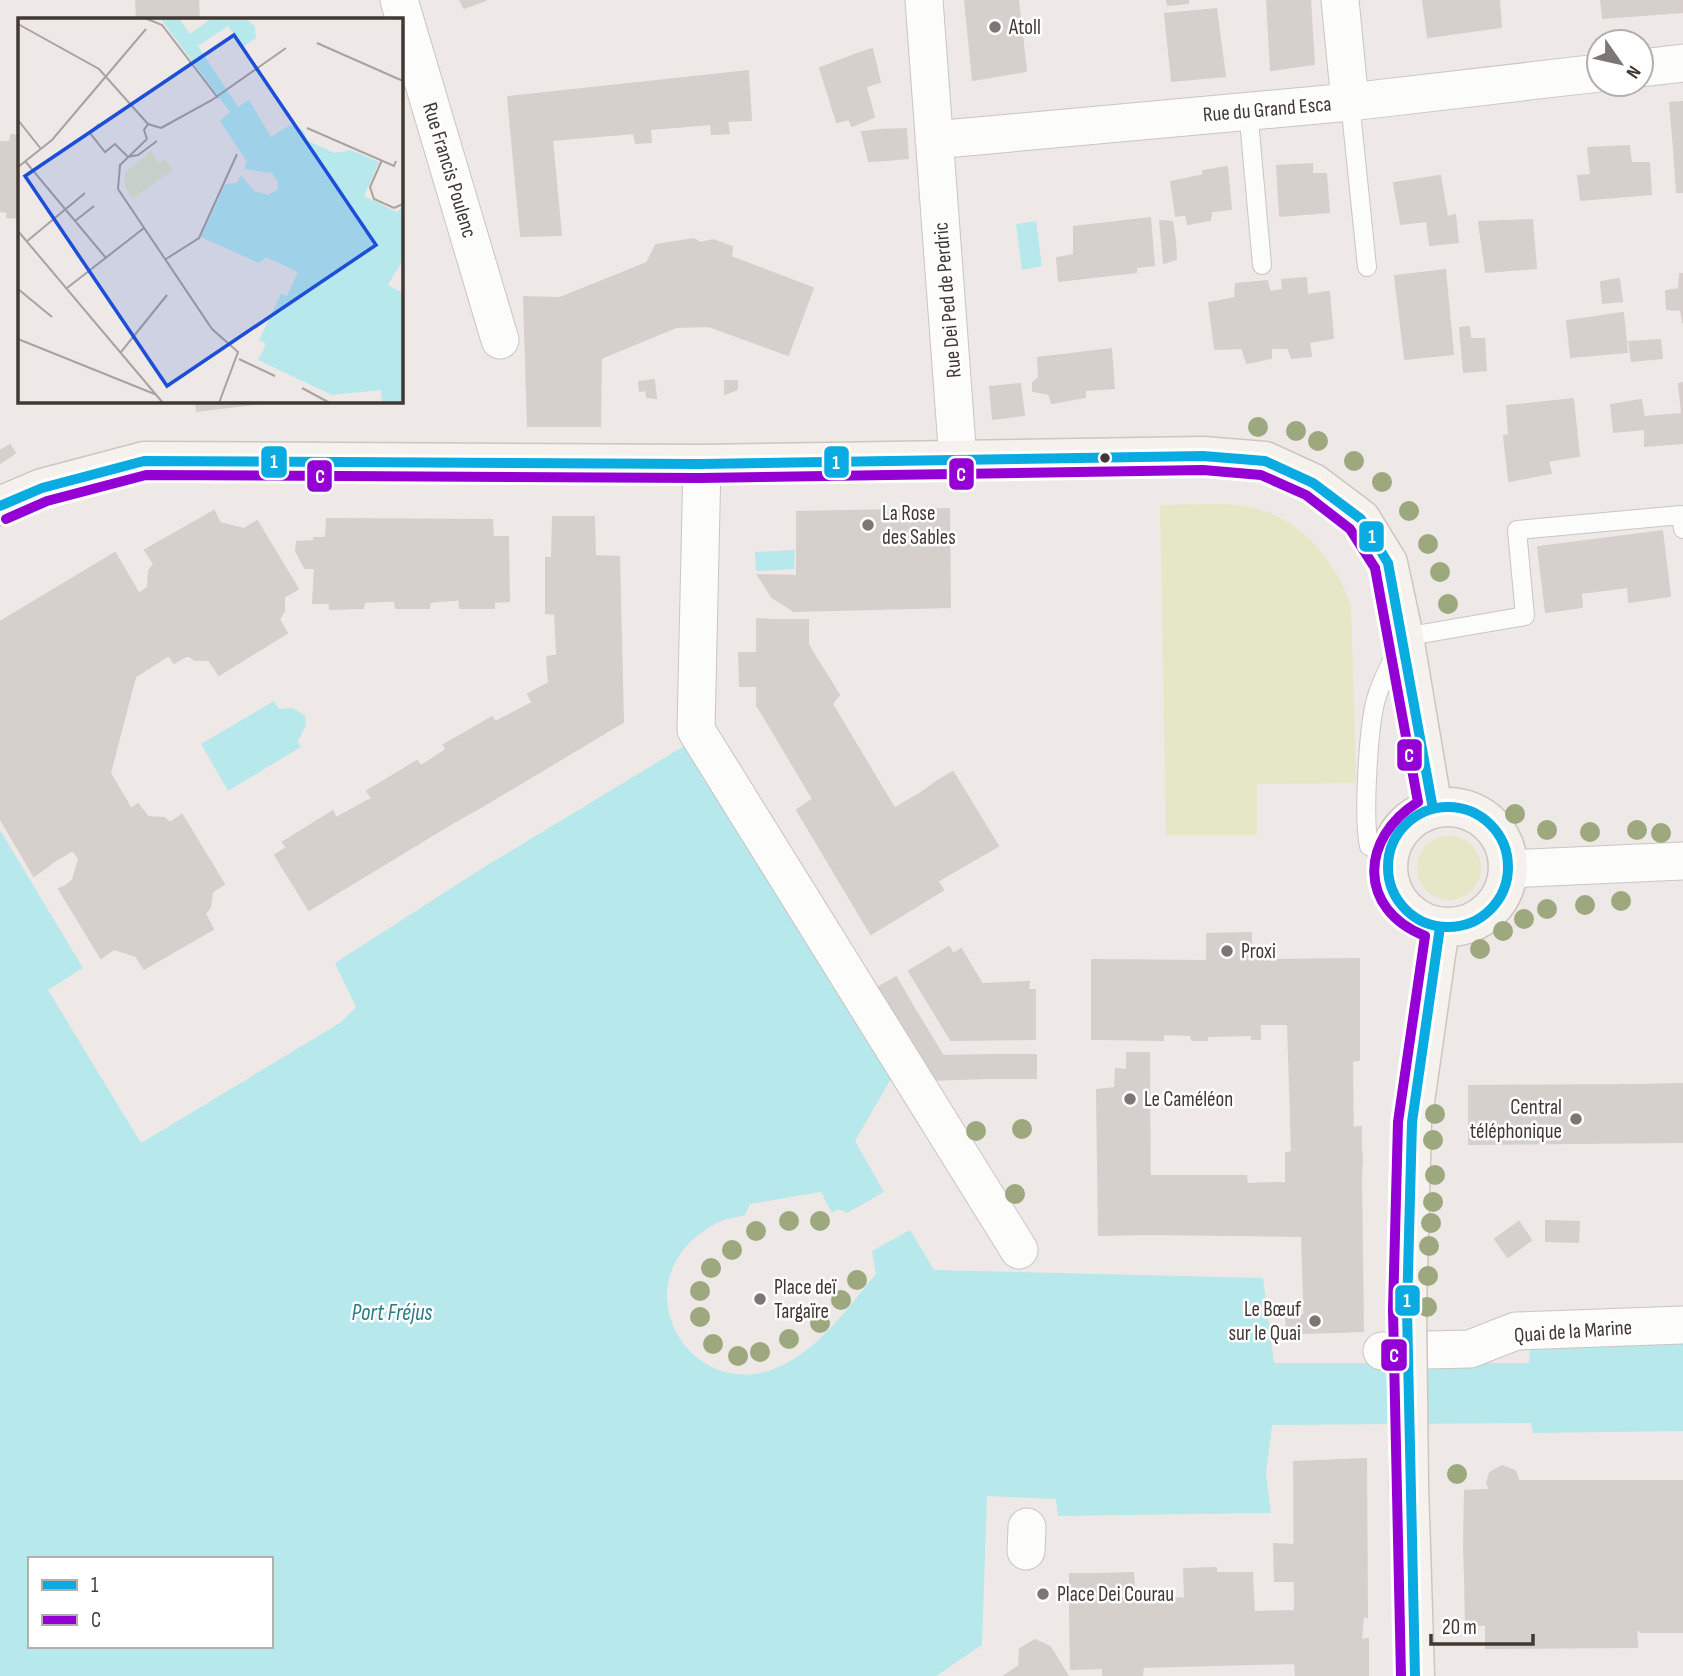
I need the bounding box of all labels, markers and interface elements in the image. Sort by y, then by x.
place label: Atoll [1008,15,1041,40]
inset map [18,18,402,402]
marker: Atoll [987,19,1003,35]
north arrow [1585,28,1655,98]
text: N [1620,61,1645,82]
street label: Rue du Grand Esca [1202,91,1332,128]
street label: Rue Francis Poulenc [417,99,482,241]
street label: Rue Dei Ped de Perdric [928,221,967,379]
line badge: 1 [260,445,288,479]
line badge: 1 [823,445,850,479]
text: 1 [270,451,278,474]
unlabelled marker [1098,451,1112,465]
text: 1 [832,452,840,475]
line badge: C [948,457,975,491]
line badge: C [306,459,333,493]
text: C [956,464,966,487]
text: C [315,466,325,489]
place label: La Rose des Sables [882,501,956,550]
marker: La Rose des Sables [860,517,876,533]
line badge: 1 [1358,520,1385,553]
text: 1 [1368,526,1376,549]
line badge: C [1396,738,1423,772]
text: C [1404,745,1414,768]
place label: Proxi [1241,939,1276,964]
marker: Proxi [1219,943,1235,959]
place label: Le Caméléon [1144,1087,1233,1112]
marker: Le Caméléon [1122,1091,1138,1107]
place label: Central téléphonique [1470,1095,1562,1144]
marker: Central téléphonique [1568,1111,1584,1127]
place label: Place deï Targaïre [774,1275,837,1324]
line badge: 1 [1394,1284,1421,1317]
text: 1 [1403,1290,1411,1313]
marker: Place deï Targaïre [752,1291,768,1307]
place label: Le Bœuf sur le Quai [1229,1297,1302,1346]
water label: Port Fréjus [352,1299,432,1327]
marker: Le Bœuf sur le Quai [1307,1313,1323,1329]
street label: Quai de la Marine [1513,1315,1633,1348]
line badge: C [1380,1338,1408,1372]
text: C [1389,1345,1399,1368]
legend [28,1557,273,1648]
text: 1 [91,1573,99,1598]
place label: Place Dei Courau [1057,1582,1174,1607]
marker: Place Dei Courau [1035,1586,1051,1602]
scale bar [1431,1602,1532,1646]
text: C [91,1608,101,1633]
text: 20 m [1442,1615,1477,1640]

